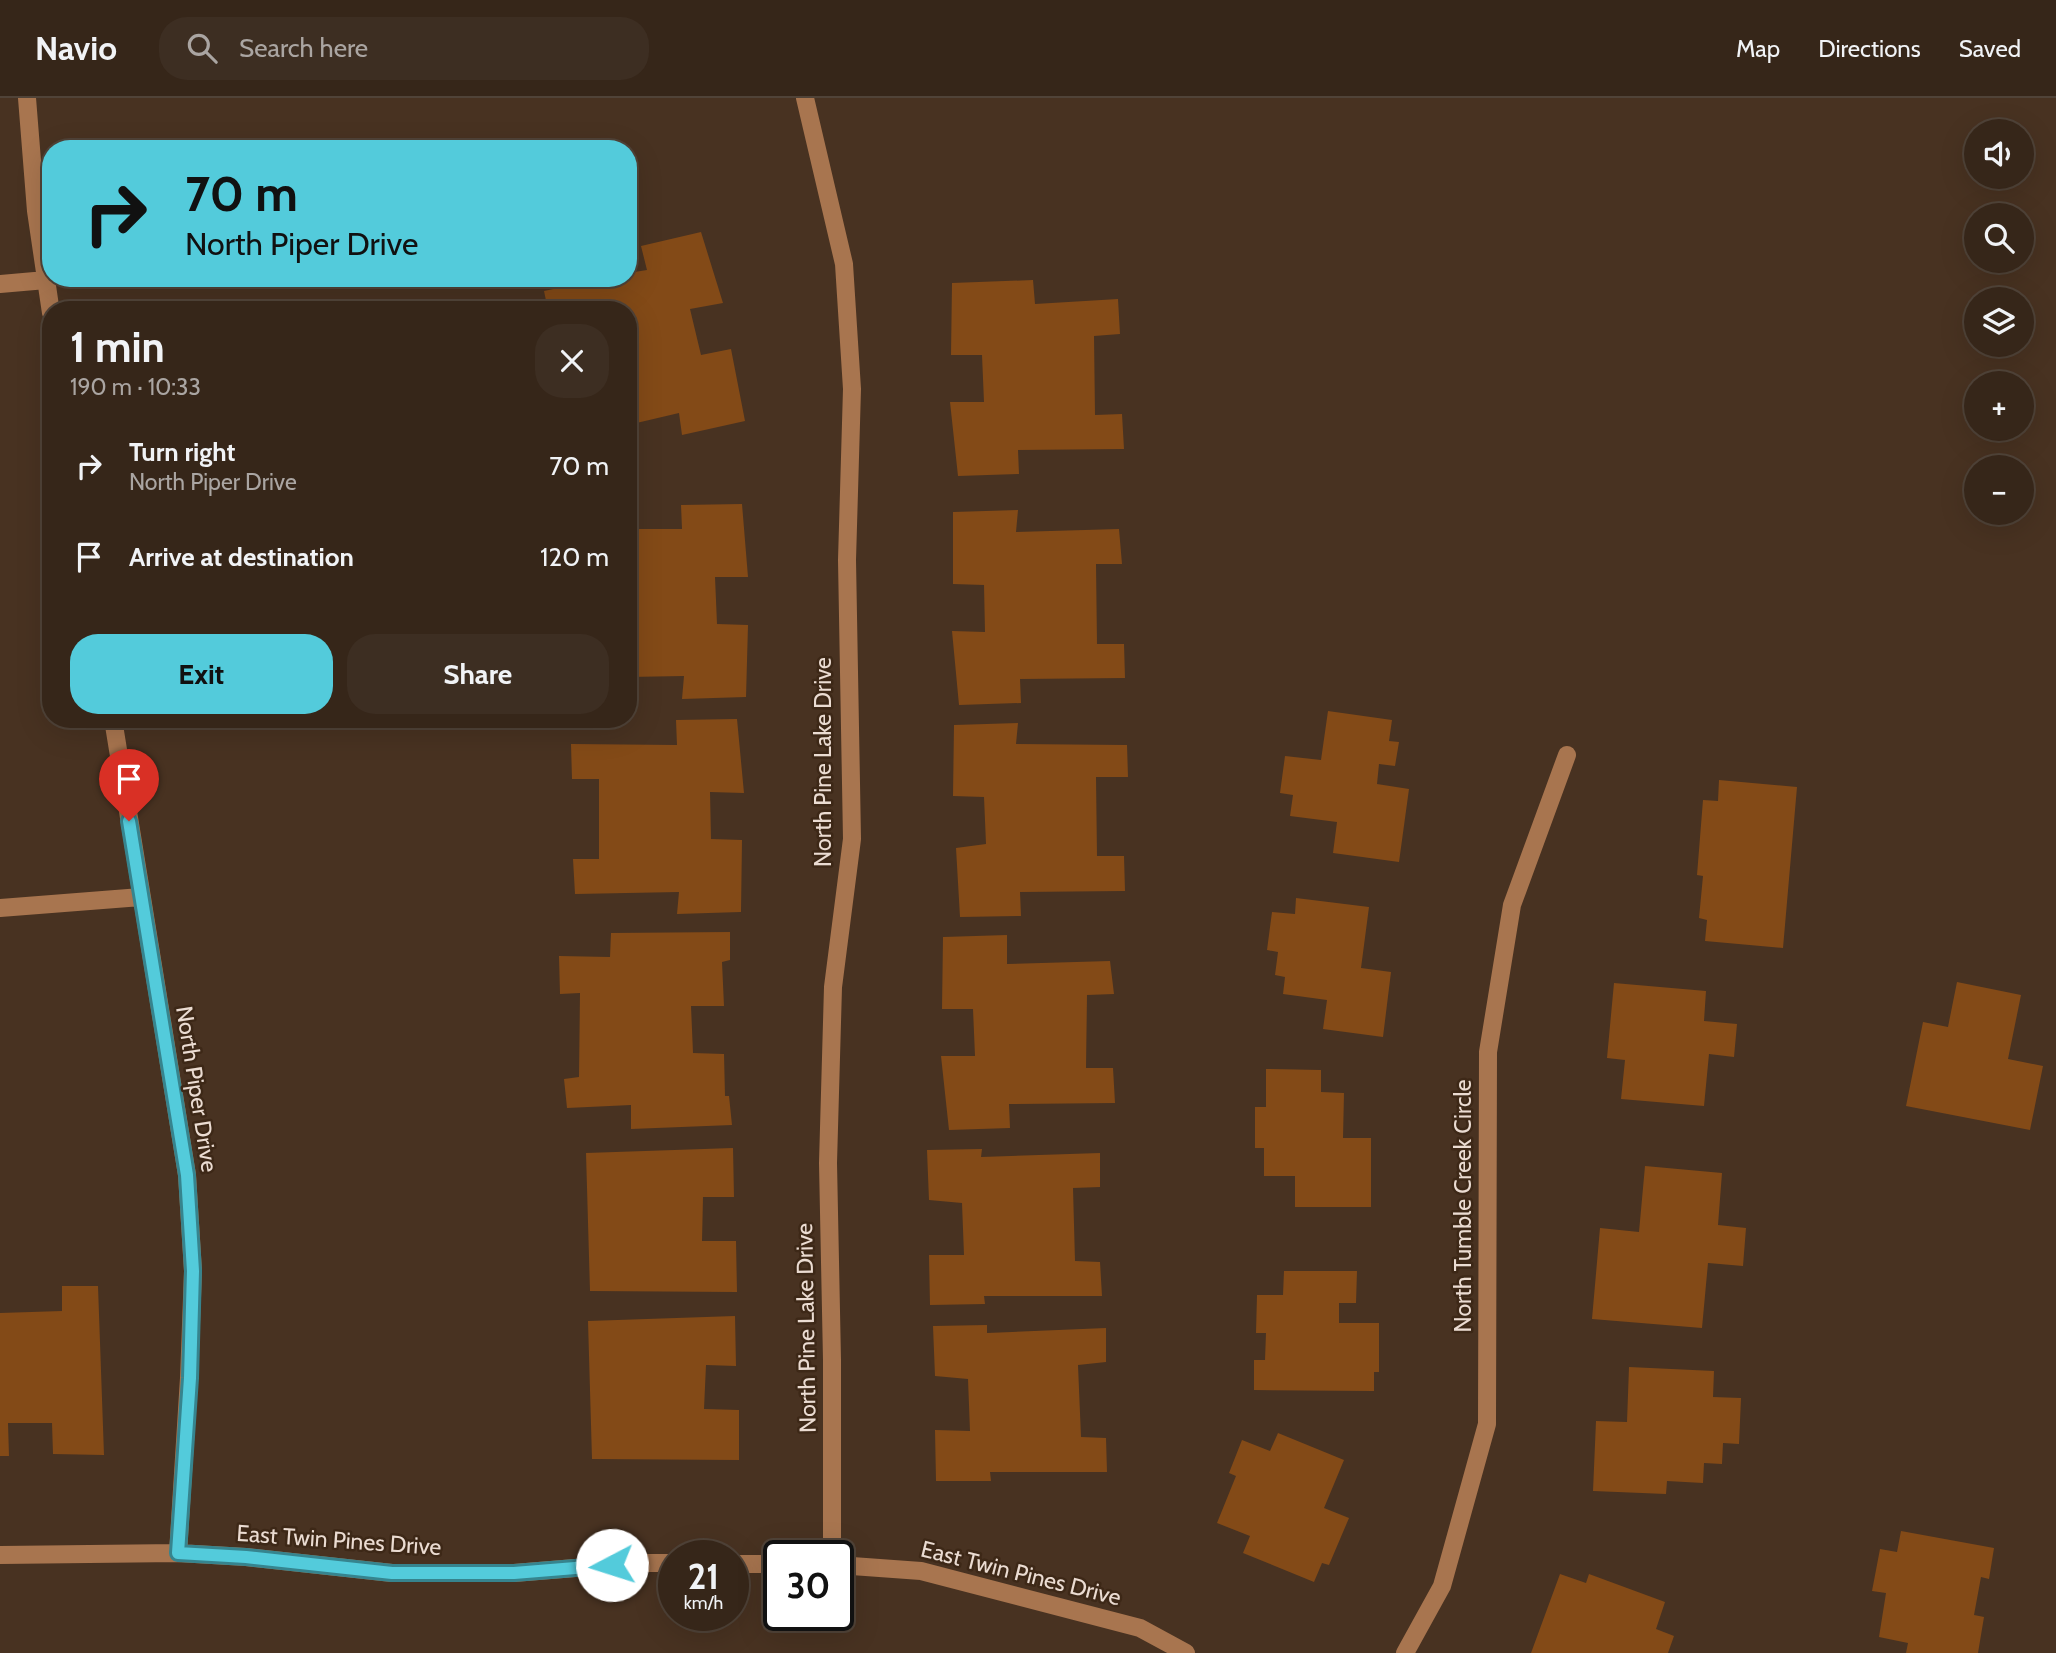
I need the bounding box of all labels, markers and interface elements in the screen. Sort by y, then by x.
search box [159,17,649,80]
text: Navio [35,28,117,68]
icon: search [183,29,221,67]
text: Search here [239,32,368,64]
text: Map [1736,34,1780,63]
text: Directions [1818,34,1921,63]
text: Saved [1959,34,2021,63]
map controls [1964,119,2034,525]
button: sound [1964,119,2034,189]
text: 70 m [185,164,298,223]
icon: right [70,168,161,259]
button: search [1964,203,2034,273]
text: North Piper Drive [185,224,418,263]
button: layers [1964,287,2034,357]
text: 1 min [70,321,165,373]
button: close [535,324,609,398]
button: + [1964,371,2034,441]
text: 190 m · 10:33 [70,373,201,401]
text: Turn right [129,436,235,468]
icon: right [70,447,108,485]
text: 70 m [549,450,609,482]
button: − [1964,455,2034,525]
text: North Piper Drive [129,468,297,496]
icon: arrive [70,538,108,576]
text: Arrive at destination [129,541,354,573]
text: 120 m [540,541,609,573]
button: Exit [70,634,333,714]
button: Share [347,634,609,714]
street label: North Pine Lake Drive [809,657,837,867]
pin [99,749,159,821]
icon: arrive [110,760,148,798]
street label: North Piper Drive [170,1004,224,1174]
street label: North Tumble Creek Circle [1449,1079,1477,1332]
street label: North Pine Lake Drive [790,1223,822,1433]
street label: East Twin Pines Drive [236,1519,443,1561]
position arrow [575,1528,649,1602]
street label: East Twin Pines Drive [918,1535,1124,1611]
speed limit sign: 30 [763,1540,854,1631]
text: 21 [688,1555,719,1598]
text: km/h [684,1592,723,1614]

